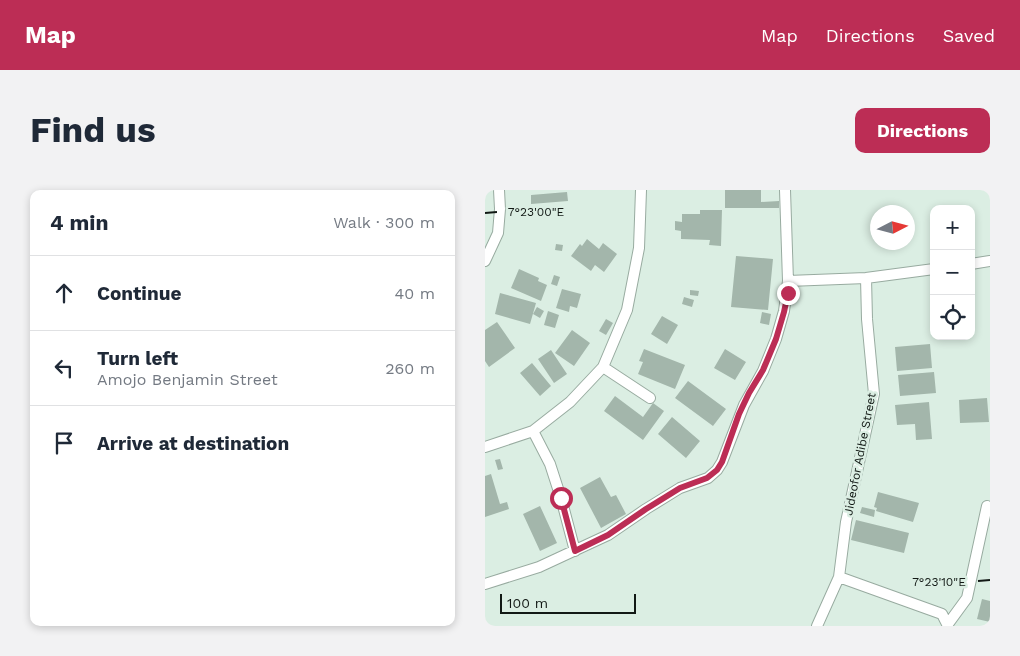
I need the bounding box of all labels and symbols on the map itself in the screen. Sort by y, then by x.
text: 7°23'00"E [508,205,565,219]
north arrow [870,205,915,250]
route end [777,282,800,305]
street label: Jideofor Adibe Street [841,391,879,517]
route start [550,487,573,510]
text: 7°23'10"E [912,575,966,589]
scale bar [500,591,636,614]

